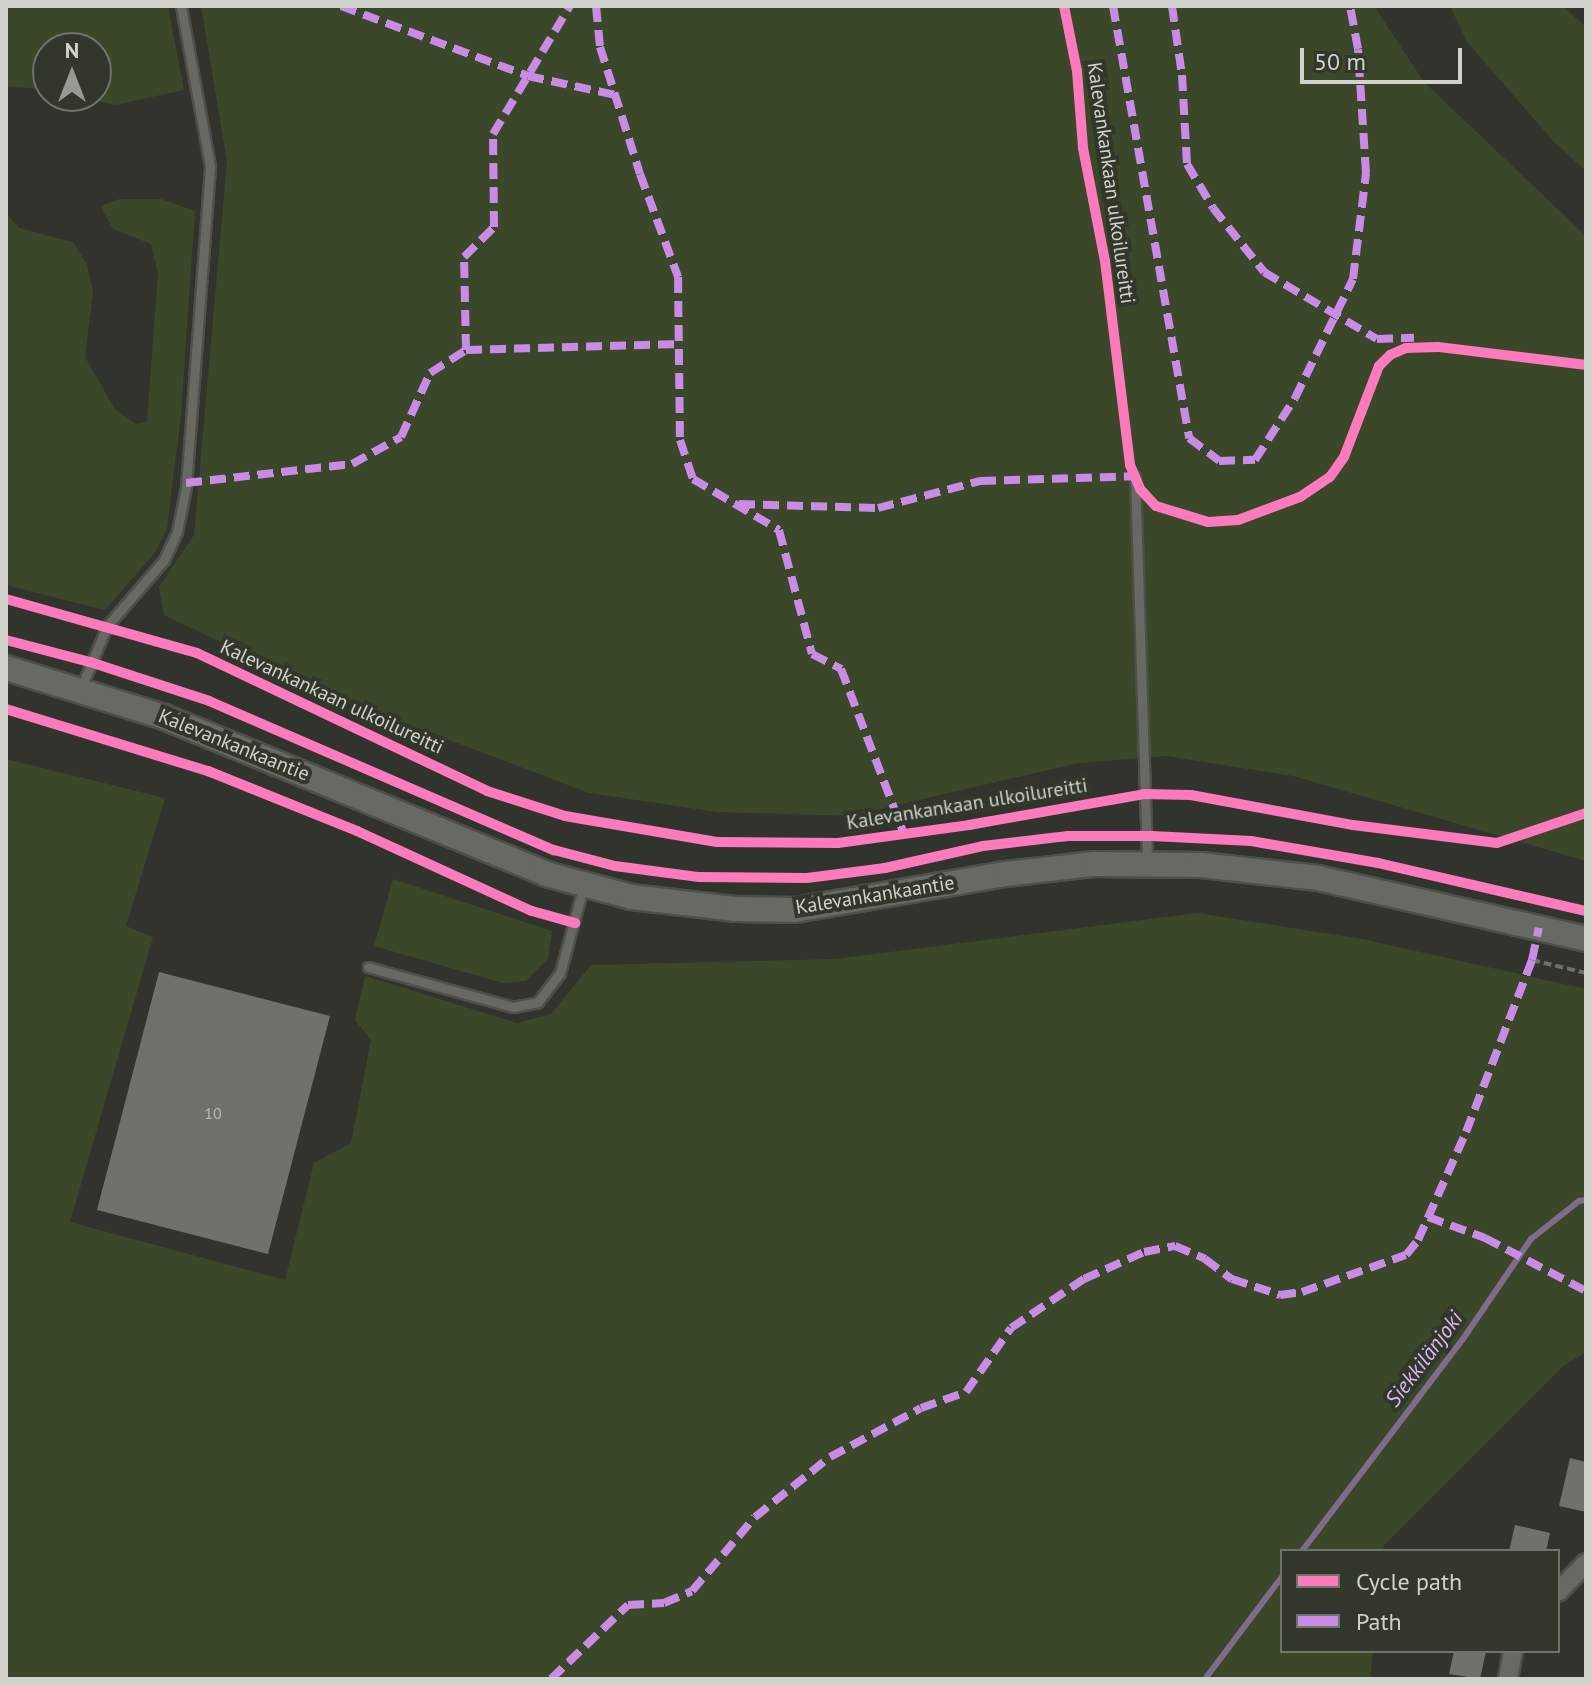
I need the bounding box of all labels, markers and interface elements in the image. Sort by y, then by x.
north arrow [32,32,112,112]
scale bar [1304,32,1466,82]
text: N [65,36,79,64]
text: 50 m [1314,46,1366,77]
street label: Kalevankankaan ulkoilureitti [1082,61,1140,305]
street label: Kalevankankaan ulkoilureitti [217,635,447,759]
street label: Kalevankankaantie [155,704,313,786]
street label: Kalevankankaan ulkoilureitti [845,773,1089,835]
street label: Kalevankankaantie [794,871,956,919]
house number: 10 [204,1103,222,1123]
water label: Siekkilänjoki [1380,1306,1468,1412]
legend [1280,1549,1560,1653]
text: Cycle path [1356,1566,1462,1597]
text: Path [1356,1606,1402,1637]

